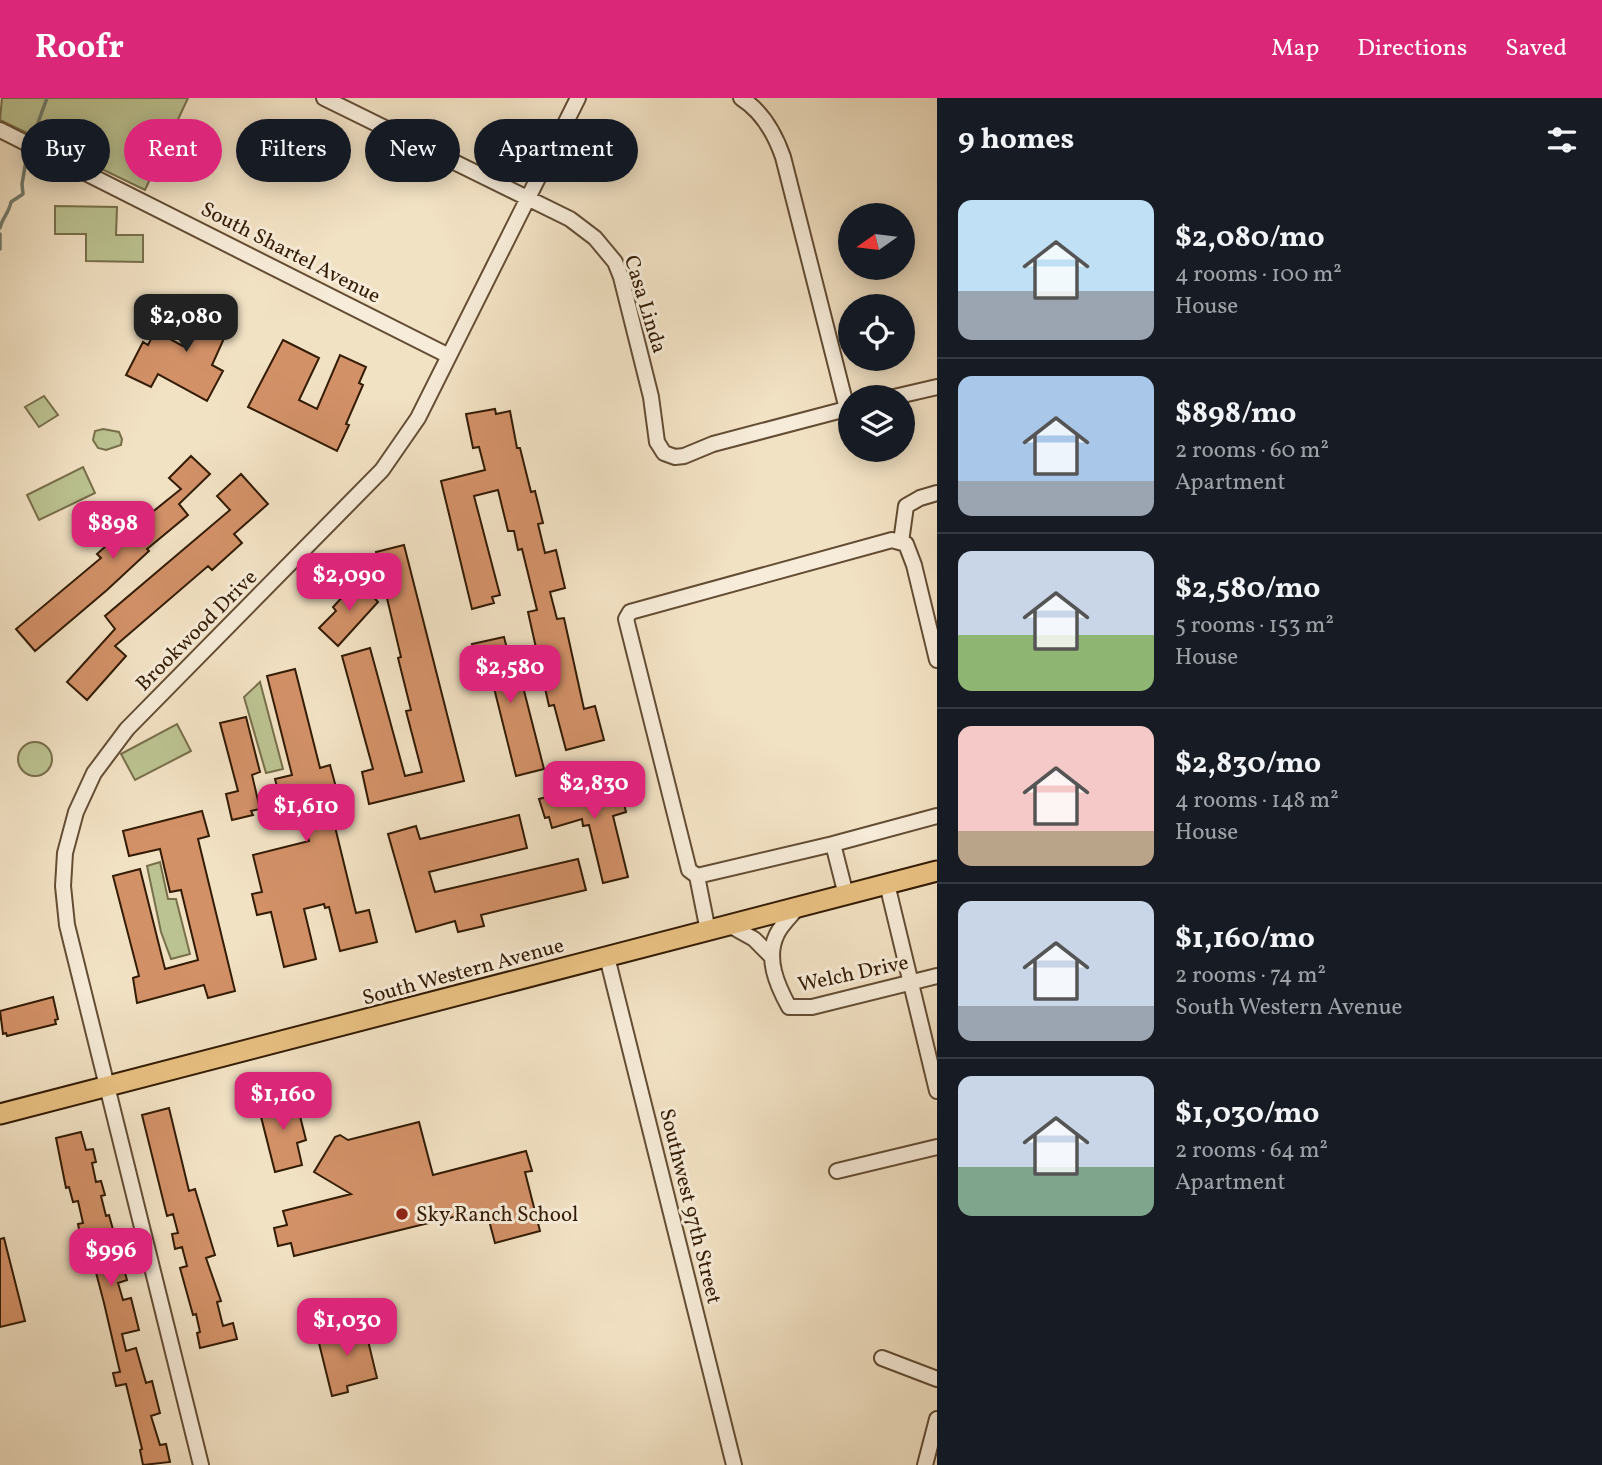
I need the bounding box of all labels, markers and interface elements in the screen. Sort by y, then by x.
text: Roofr [35,26,124,72]
text: Map [1271,32,1319,66]
text: Directions [1357,32,1467,66]
text: Saved [1505,32,1567,66]
chip: Buy [21,119,110,182]
chip: Rent [124,119,222,182]
chip: Filters [236,119,351,182]
chip: New [365,119,460,182]
chip: Apartment [474,119,638,182]
text: 9 homes [958,119,1074,161]
icon: filters [1543,121,1581,159]
street label: South Shartel Avenue [195,195,385,311]
north arrow [838,203,915,280]
map controls [838,203,915,462]
text: $2,080/mo [1175,217,1325,259]
icon: home [1014,228,1098,312]
street label: Casa Linda [616,252,673,357]
text: 4 rooms · 100 m² [1175,259,1342,291]
text: House [1175,291,1238,323]
pin: $2,080 [129,294,243,354]
button: locate [838,294,915,371]
text: $2,080 [150,301,222,333]
button: layers [838,385,915,462]
text: $898/mo [1175,393,1296,435]
icon: home [1014,404,1098,488]
text: 2 rooms · 60 m² [1175,435,1329,467]
text: Apartment [1175,467,1286,499]
pin: $898 [72,502,154,561]
text: $898 [88,508,138,540]
pin: $2,090 [292,554,406,613]
text: $2,090 [313,560,385,592]
street label: Brookwood Drive [130,564,264,698]
text: $2,580/mo [1175,568,1320,610]
icon: home [1014,579,1098,663]
text: 5 rooms · 153 m² [1175,610,1334,642]
text: House [1175,642,1238,674]
pin: $2,580 [453,646,567,705]
text: $2,580 [476,652,545,684]
text: $2,830/mo [1175,743,1321,785]
icon: home [1014,754,1098,838]
pin: $2,830 [537,762,651,821]
text: $2,830 [559,768,629,800]
pin: $1,610 [249,784,363,844]
text: 4 rooms · 148 m² [1175,785,1339,817]
text: $1,610 [274,791,338,823]
text: House [1175,817,1238,849]
text: $1,160/mo [1175,918,1315,960]
icon: home [1014,929,1098,1013]
street label: South Western Avenue [359,932,568,1013]
street label: Welch Drive [795,949,911,1000]
text: 2 rooms · 74 m² [1175,960,1326,992]
text: South Western Avenue [1175,992,1403,1024]
pin: $1,160 [226,1072,340,1132]
text: $1,160 [251,1079,315,1111]
text: $1,030/mo [1175,1093,1319,1135]
icon: home [1014,1104,1098,1188]
street label: Southwest 97th Street [651,1106,728,1307]
text: 2 rooms · 64 m² [1175,1135,1328,1167]
text: Apartment [1175,1167,1286,1199]
place label: Sky Ranch School [416,1201,578,1230]
marker: Sky Ranch School [394,1206,410,1222]
pin: $996 [70,1228,152,1288]
text: $996 [85,1235,137,1267]
pin: $1,030 [290,1298,404,1358]
text: $1,030 [313,1305,381,1337]

